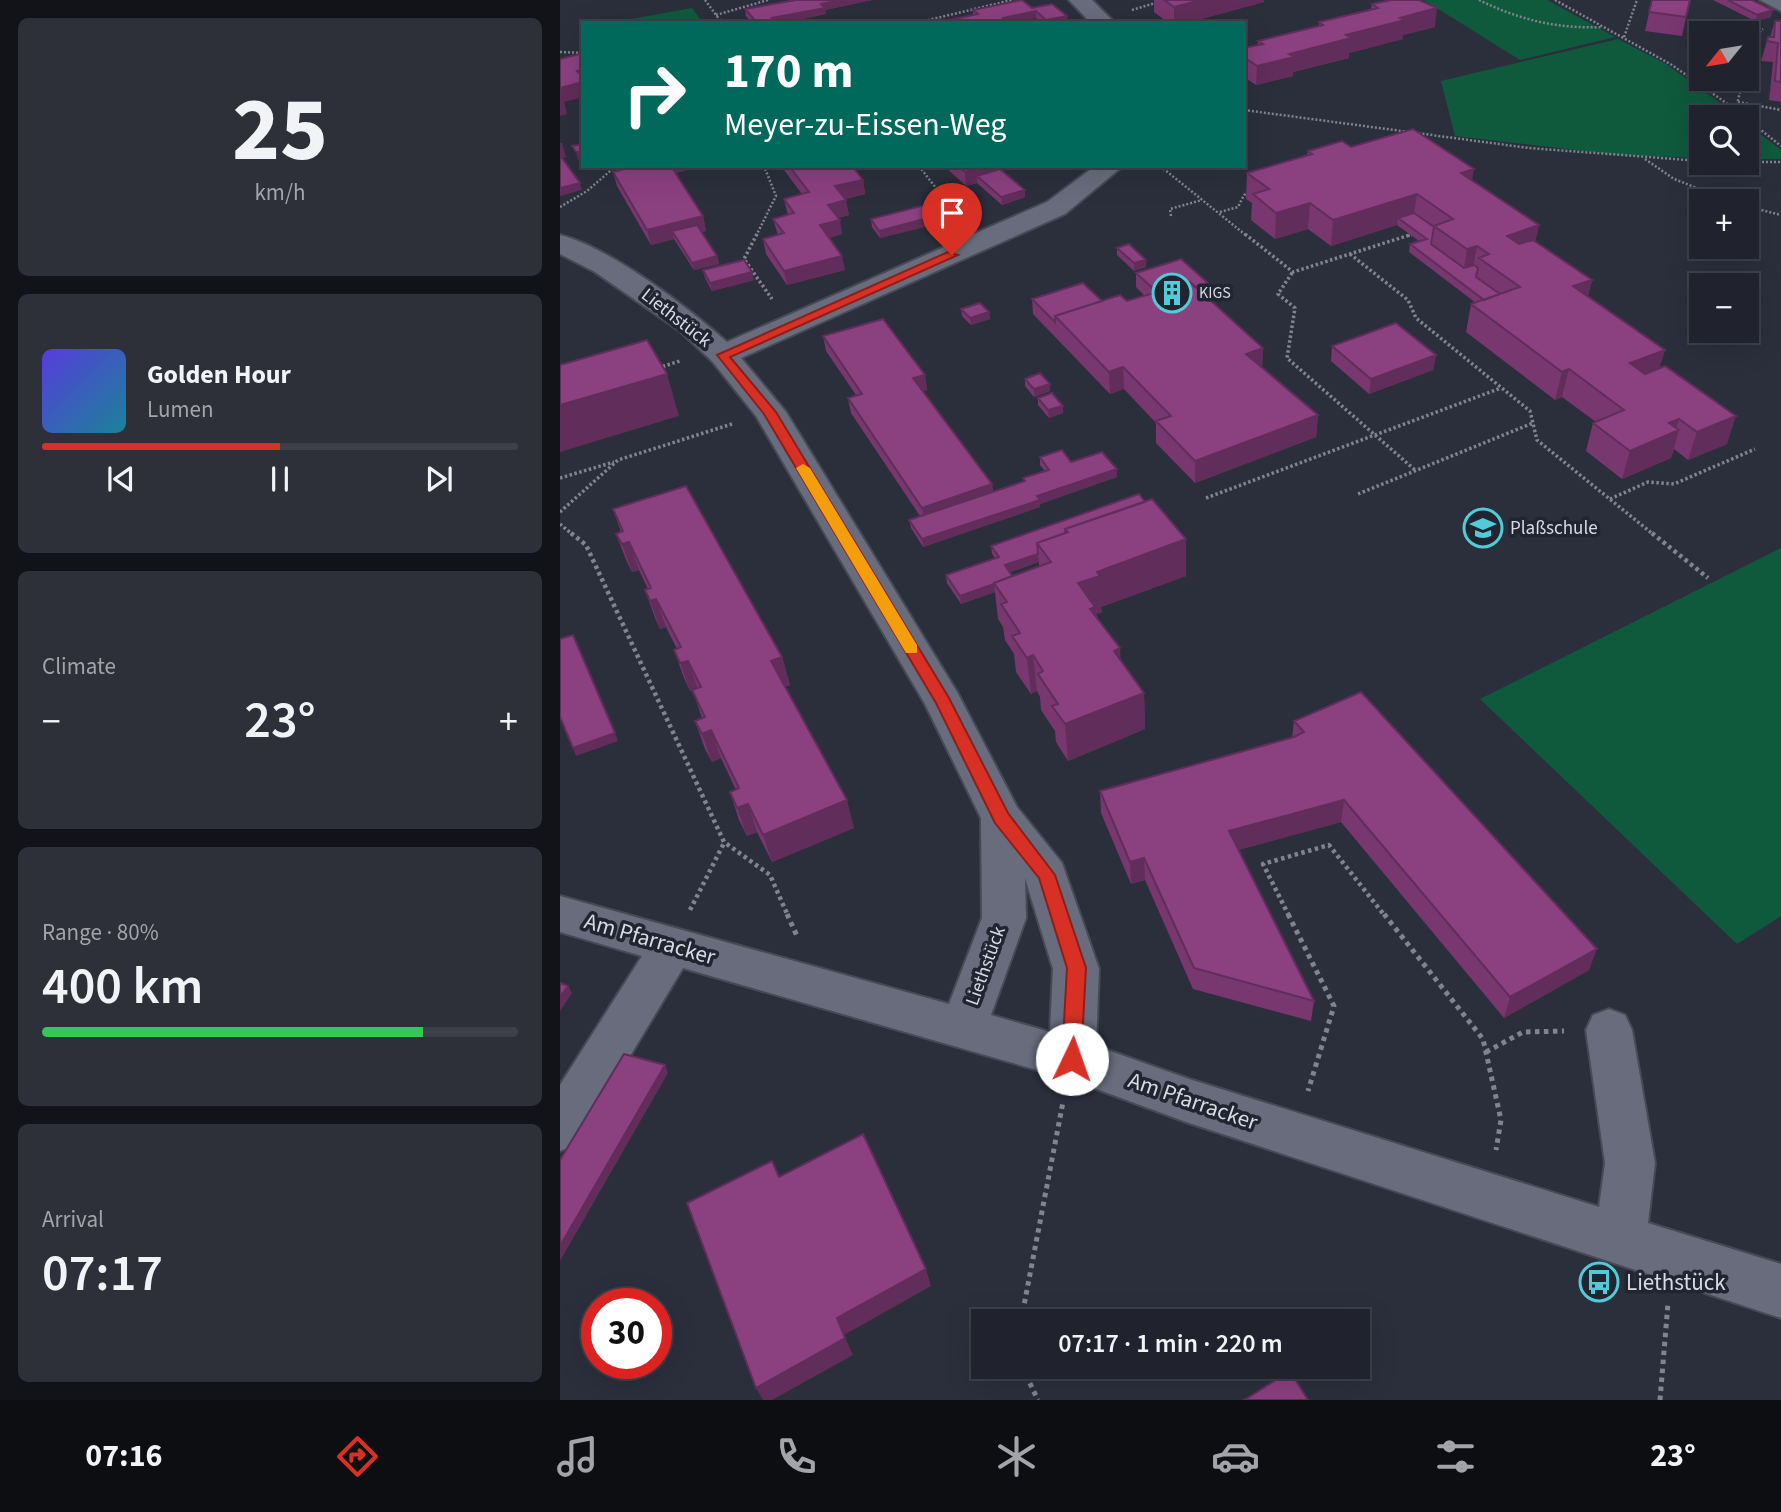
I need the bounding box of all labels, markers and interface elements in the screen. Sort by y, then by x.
north arrow [1689,21,1759,91]
map controls [1689,21,1759,343]
text: 170 m [724,37,853,107]
icon: right [609,49,700,140]
text: 25 [232,66,328,195]
text: Meyer-zu-Eissen-Weg [724,102,1006,148]
button: search [1689,105,1759,175]
text: km/h [254,176,306,209]
pin [922,183,982,255]
button: + [1689,189,1759,259]
icon: arrive [933,194,971,232]
building icon: KIGS [1151,272,1193,314]
button: − [1689,273,1759,343]
street label: Liethstück [635,282,717,354]
place label: KIGS [1199,282,1231,304]
text: Golden Hour [147,356,291,393]
text: Lumen [147,393,214,426]
icon: previous [102,460,140,498]
icon: pause [261,460,299,498]
icon: next [420,460,458,498]
school or university icon: Plaßschule [1462,507,1504,549]
place label: Plaßschule [1510,515,1598,542]
text: Climate [42,650,116,683]
text: 23° [244,684,316,758]
text: − [42,695,61,749]
text: + [499,695,518,749]
street label: Am Pfarracker [581,905,720,974]
text: Range · 80% [42,916,159,949]
street label: Liethstück [959,922,1013,1009]
text: 400 km [42,950,203,1024]
position arrow [1035,1022,1109,1096]
street label: Am Pfarracker [1124,1063,1263,1139]
text: Arrival [42,1203,104,1236]
text: 07:17 [42,1237,163,1311]
bus stop icon: Liethstück [1578,1261,1620,1303]
place label: Liethstück [1626,1266,1726,1299]
speed limit sign: 30 [581,1288,672,1379]
text: 07:17 · 1 min · 220 m [1058,1325,1283,1362]
icon: directions [333,1432,382,1481]
icon: music [553,1432,602,1481]
icon: phone [772,1432,821,1481]
icon: climate [992,1432,1041,1481]
icon: car [1211,1432,1260,1481]
icon: filters [1431,1432,1480,1481]
text: 07:16 [85,1433,162,1479]
text: 23° [1650,1433,1696,1479]

